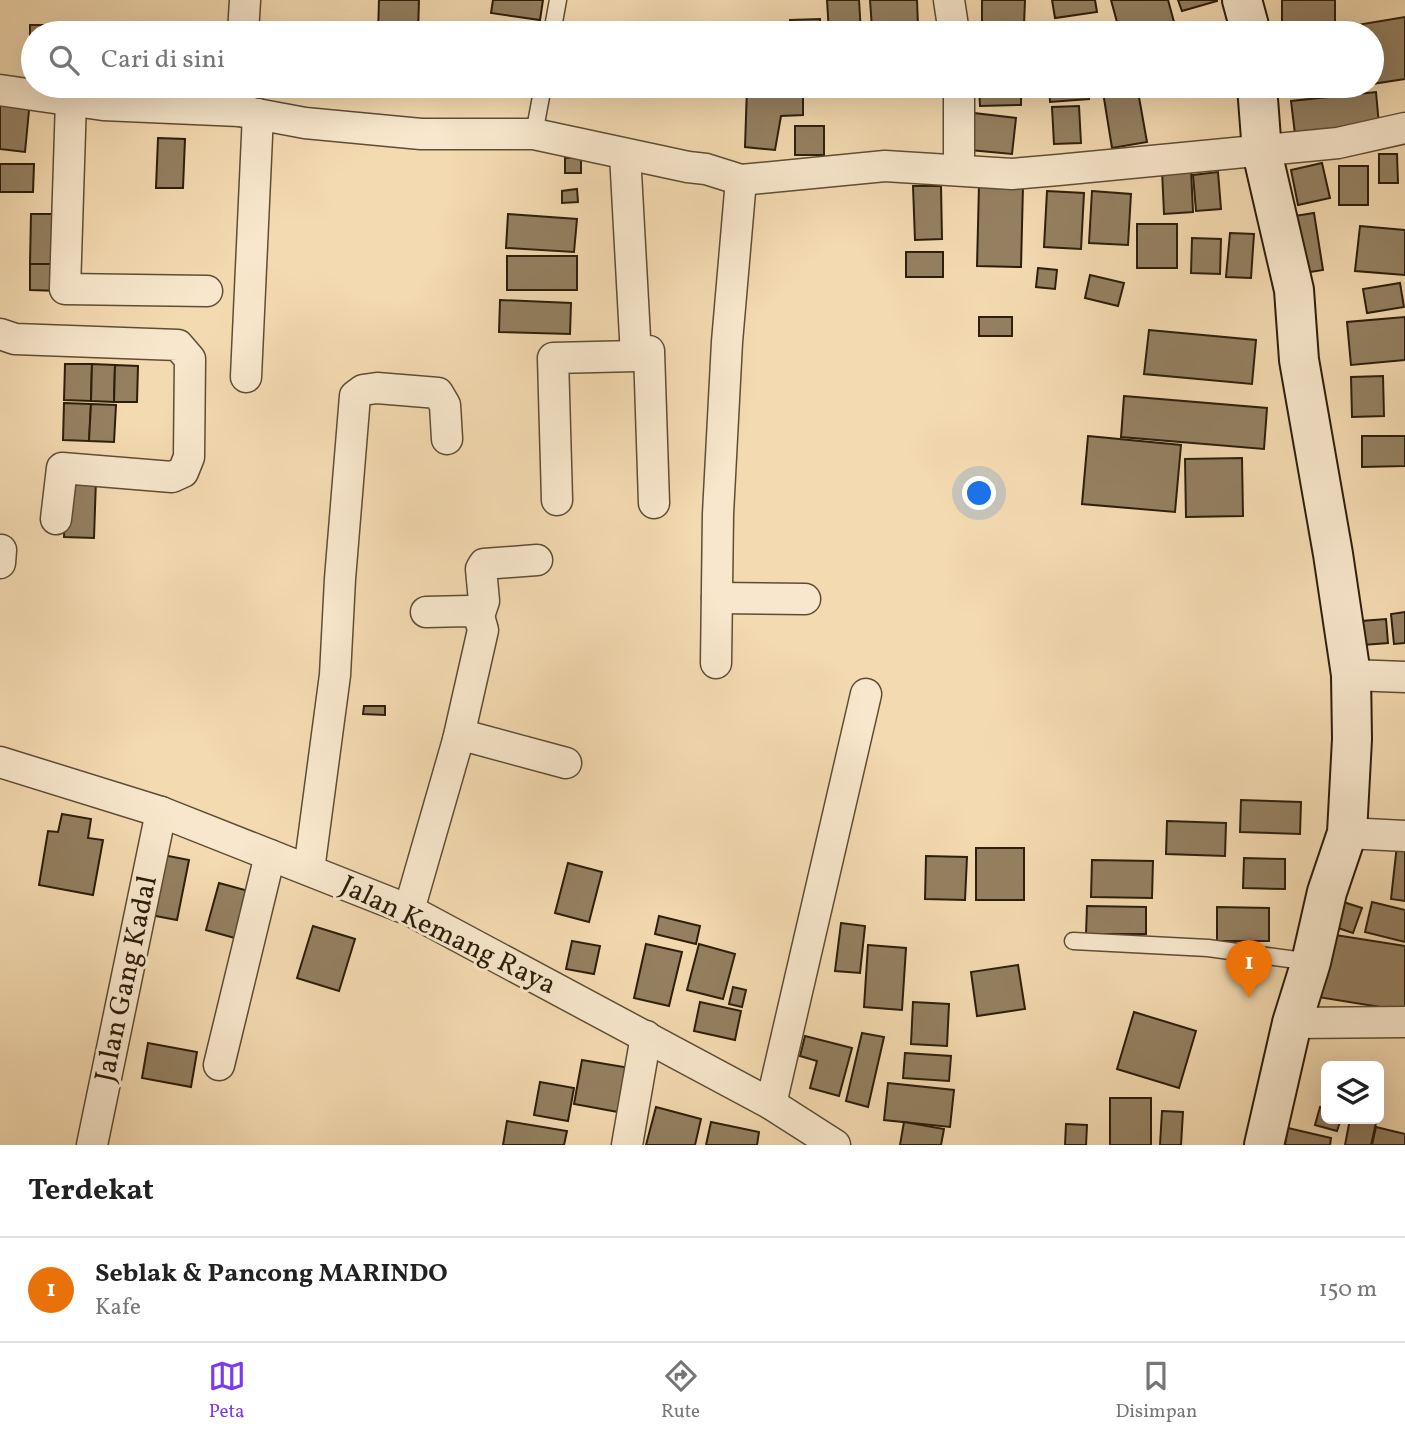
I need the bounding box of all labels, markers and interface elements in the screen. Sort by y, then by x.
search box [21,21,1384,98]
icon: search [45,41,83,79]
text: Cari di sini [101,42,225,78]
your location [962,476,996,510]
street label: Jalan Kemang Raya [334,867,562,1005]
street label: Jalan Gang Kadal [86,872,168,1086]
pin: 1 [1226,940,1272,998]
map controls [1321,1061,1384,1124]
button: layers [1321,1061,1384,1124]
text: Terdekat [28,1170,154,1212]
text: Seblak & Pancong MARINDO [95,1256,448,1292]
text: 1 [46,1274,56,1306]
text: 150 m [1319,1274,1377,1306]
text: Kafe [95,1292,141,1324]
tab: Peta [208,1357,246,1425]
tab: Rute [661,1357,700,1425]
tab: Disimpan [1115,1357,1197,1425]

